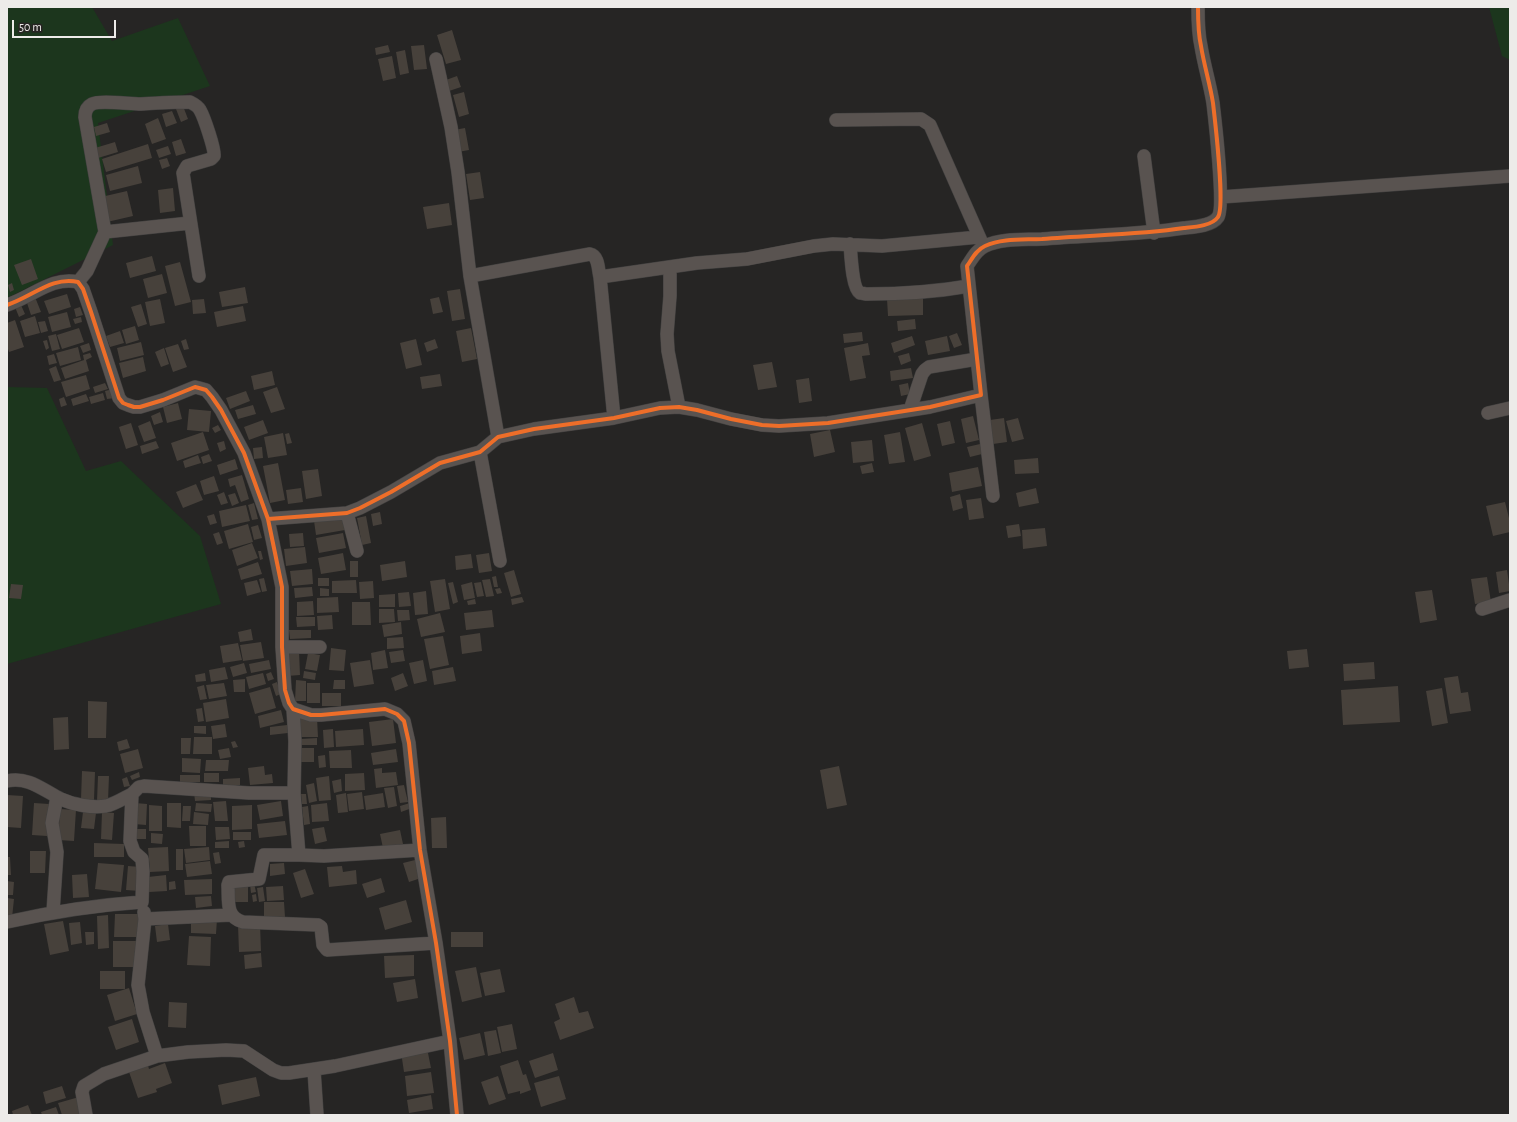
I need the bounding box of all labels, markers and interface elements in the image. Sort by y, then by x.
scale bar [14,12,118,38]
text: 50 m [19,21,42,33]

